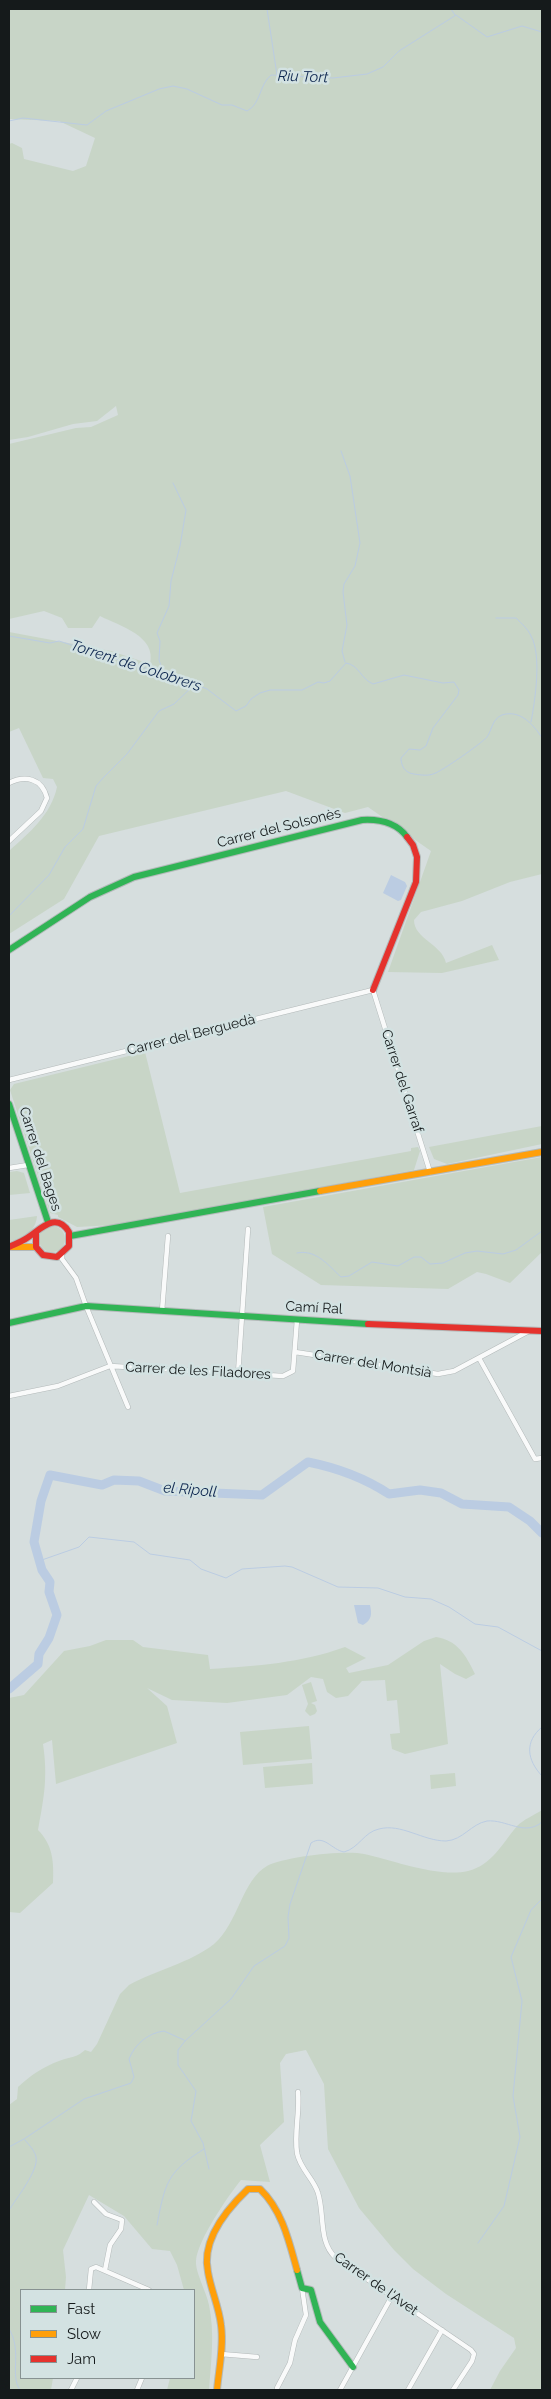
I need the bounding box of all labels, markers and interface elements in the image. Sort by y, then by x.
water label: Riu Tort [277,67,329,87]
water label: Torrent de Colobrers [68,636,204,696]
street label: Carrer del Solsonès [215,805,343,851]
street label: Carrer del Berguedà [125,1011,257,1059]
street label: Carrer del Garraf [377,1027,427,1135]
street label: Carrer del Bages [15,1105,65,1213]
street label: Camí Ral [285,1298,343,1318]
street label: Carrer del Montsià [313,1346,433,1382]
street label: Carrer de les Filadores [125,1359,271,1383]
water label: el Ripoll [162,1479,218,1501]
street label: Carrer de l'Avet [331,2249,421,2319]
legend [20,2289,195,2379]
text: Fast [67,2300,95,2318]
text: Slow [67,2325,101,2343]
text: Jam [67,2350,96,2368]

